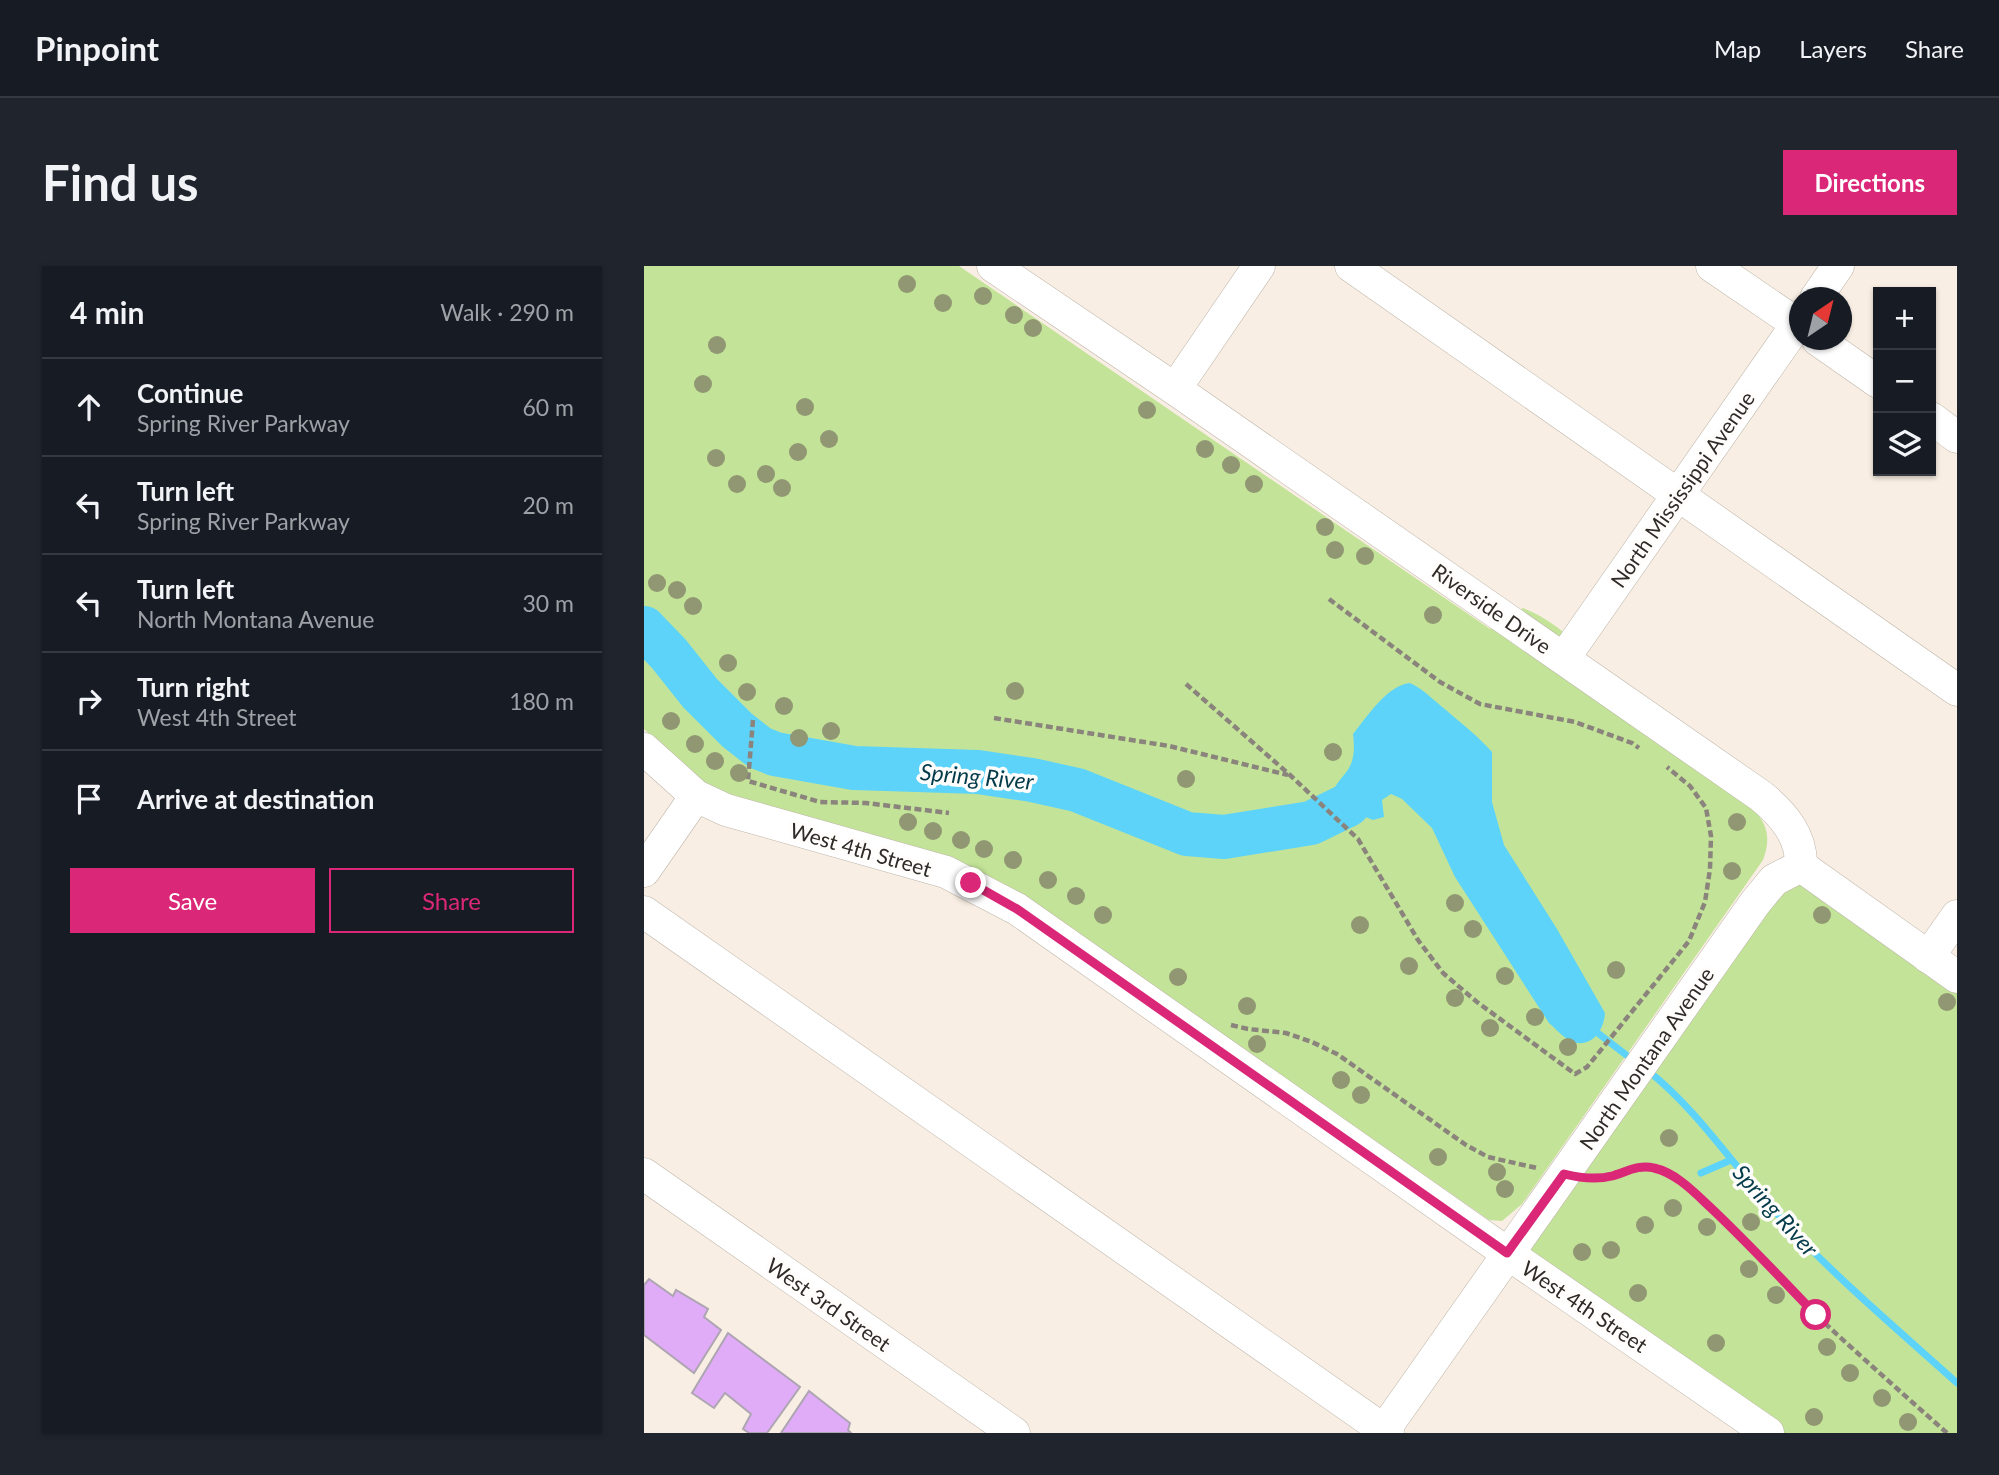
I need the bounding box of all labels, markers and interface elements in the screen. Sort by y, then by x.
text: Pinpoint [35,28,159,68]
text: Map [1714,34,1761,63]
text: Layers [1799,34,1867,63]
text: Share [1905,34,1964,63]
button: Directions [1783,150,1957,215]
text: Find us [42,153,199,211]
north arrow [1789,287,1852,350]
map controls [1873,287,1936,476]
button: + [1873,287,1936,350]
text: 4 min [70,294,144,330]
text: Walk · 290 m [440,298,574,326]
button: − [1873,350,1936,413]
text: Continue [137,377,243,409]
street label: North Mississippi Avenue [1605,386,1759,592]
icon: ahead [70,388,108,426]
text: 60 m [523,393,574,421]
text: Spring River Parkway [137,409,350,437]
button: layers [1873,413,1936,476]
text: Turn left [137,475,234,507]
icon: left [70,486,108,524]
text: 20 m [523,491,574,519]
text: Spring River Parkway [137,507,350,535]
street label: Riverside Drive [1428,558,1556,658]
text: Turn left [137,573,234,605]
icon: left [70,584,108,622]
text: 30 m [523,589,574,617]
text: North Montana Avenue [137,605,375,633]
text: Turn right [137,671,250,703]
icon: right [70,682,108,720]
text: 180 m [509,687,574,715]
text: West 4th Street [137,703,297,731]
water label: Spring River [919,757,1036,795]
icon: arrive [70,780,108,818]
text: Arrive at destination [137,783,374,815]
street label: West 4th Street [788,817,935,881]
route end [955,867,986,898]
button: Save [70,868,315,933]
button: Share [329,868,574,933]
street label: North Montana Avenue [1574,962,1718,1154]
water label: Spring River [1728,1158,1825,1262]
street label: West 3rd Street [762,1252,896,1356]
street label: West 4th Street [1518,1255,1653,1357]
route start [1800,1299,1831,1330]

